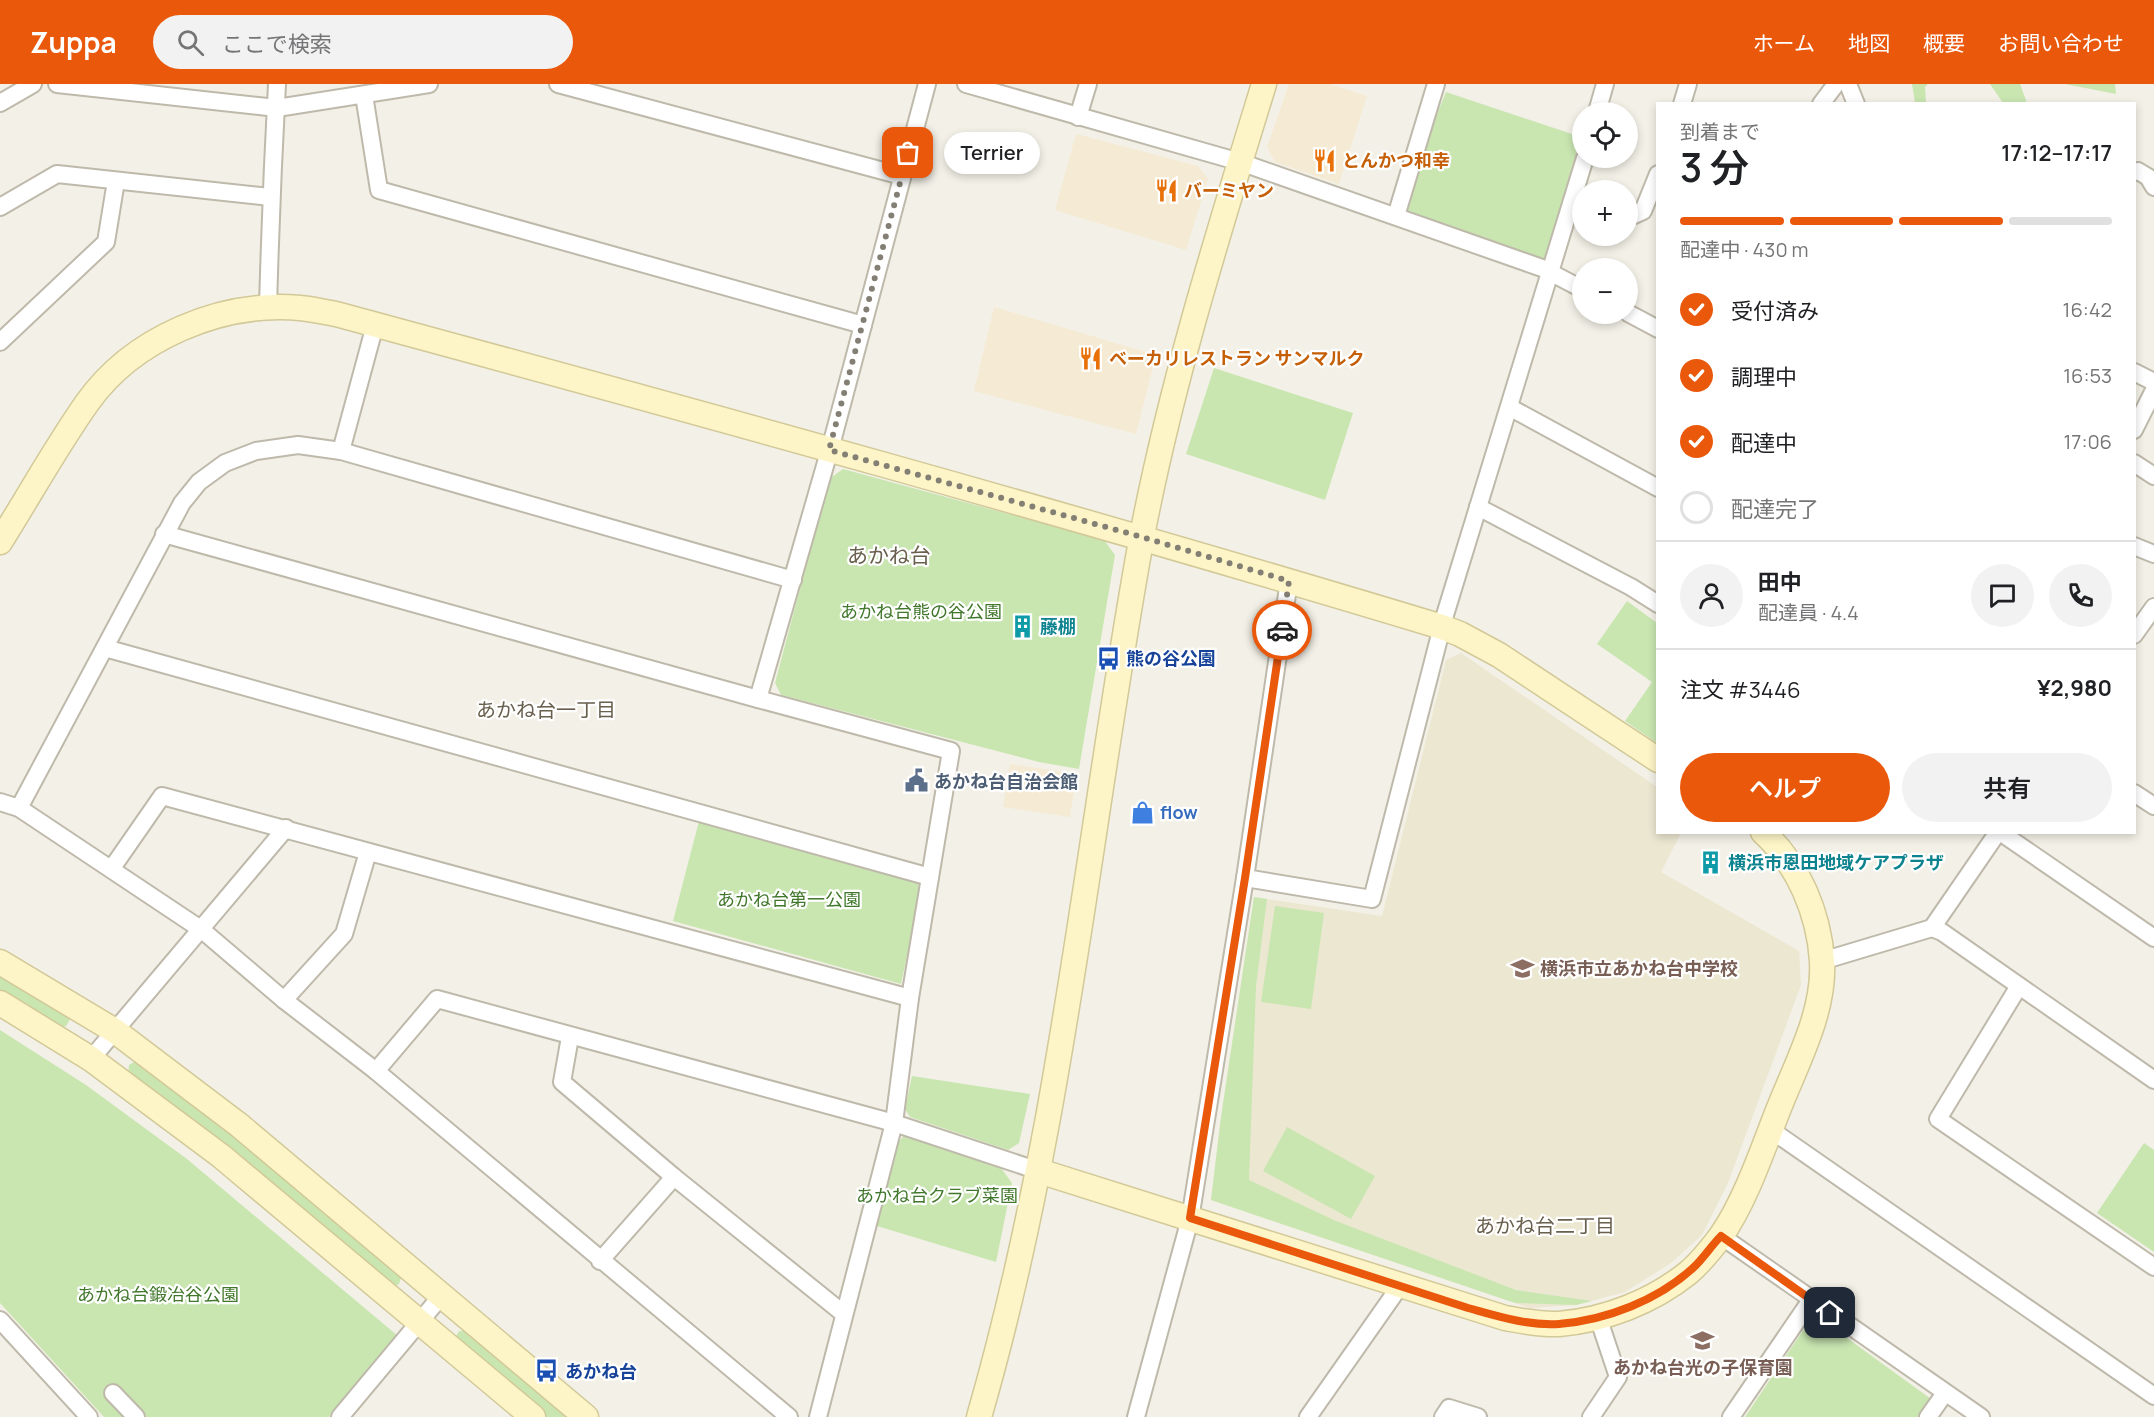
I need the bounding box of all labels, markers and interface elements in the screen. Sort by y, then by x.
search box [153,15,573,69]
text: Zuppa [30,23,117,61]
icon: search [174,26,207,59]
text: ここで検索 [222,29,332,59]
text: ホーム [1753,29,1815,57]
text: 地図 [1848,29,1890,57]
text: 概要 [1923,29,1965,57]
text: お問い合わせ [1998,29,2124,57]
map controls [1572,102,1638,324]
button: locate [1572,102,1638,168]
text: 到着まで [1680,118,1760,145]
pin [882,127,933,178]
callout: Terrier [944,132,1040,174]
icon: bag [891,136,924,169]
text: 17:12–17:17 [2001,138,2112,168]
text: Terrier [961,139,1023,166]
text: 3 分 [1680,140,1749,194]
restaurant icon: とんかつ和幸 [1311,147,1337,173]
place label: とんかつ和幸 [1342,148,1450,172]
restaurant icon: バーミヤン [1153,177,1179,203]
place label: バーミヤン [1184,178,1274,202]
button: + [1572,180,1638,246]
text: 配達中 · 430 m [1680,236,1809,263]
button: − [1572,258,1638,324]
icon: check [1680,293,1713,326]
text: 受付済み [1731,296,1819,326]
text: 16:42 [2063,296,2112,323]
restaurant icon: ベーカリレストラン サンマルク [1078,345,1104,371]
place label: ベーカリレストラン サンマルク [1109,346,1365,370]
icon: check [1680,359,1713,392]
text: 調理中 [1731,362,1797,392]
text: 16:53 [2063,362,2112,389]
icon: check [1680,425,1713,458]
text: 配達中 [1731,428,1797,458]
text: 17:06 [2064,428,2112,455]
text: 配達完了 [1731,494,1819,524]
district label: あかね台 [847,541,931,569]
button: person [1680,564,1743,627]
button: chat [1971,564,2034,627]
button: phone [2049,564,2112,627]
text: 田中 [1758,567,1802,597]
park label: あかね台熊の谷公園 [840,599,1002,623]
text: 配達員 · 4.4 [1758,599,1859,626]
courier [1252,600,1312,660]
building icon: 藤棚 [1009,613,1035,639]
place label: 藤棚 [1040,614,1076,638]
icon: car [1266,614,1299,647]
bus stop icon: 熊の谷公園 [1095,645,1121,671]
place label: 熊の谷公園 [1126,646,1216,670]
text: ¥2,980 [2037,673,2112,703]
text: 注文 #3446 [1680,675,1801,705]
district label: あかね台一丁目 [476,696,616,723]
button: ヘルプ [1680,753,1890,822]
button: 共有 [1902,753,2112,822]
public building icon: あかね台自治会館 [903,768,929,794]
place label: あかね台自治会館 [934,769,1078,793]
shop icon: flow [1129,799,1155,825]
place label: flow [1160,800,1198,824]
building icon: 横浜市恩田地域ケアプラザ [1697,849,1723,875]
place label: 横浜市恩田地域ケアプラザ [1728,850,1944,874]
park label: あかね台第一公園 [717,887,861,911]
school or university icon: 横浜市立あかね台中学校 [1509,955,1535,981]
place label: 横浜市立あかね台中学校 [1540,956,1738,980]
park label: あかね台クラブ菜園 [856,1183,1018,1207]
district label: あかね台二丁目 [1475,1212,1615,1239]
park label: あかね台鍛冶谷公園 [77,1282,239,1306]
pin [1804,1287,1855,1338]
icon: home [1813,1296,1846,1329]
school or university icon: あかね台光の子保育園 [1690,1328,1716,1354]
place label: あかね台光の子保育園 [1613,1355,1793,1379]
bus stop icon: あかね台 [534,1358,560,1384]
place label: あかね台 [565,1359,637,1383]

